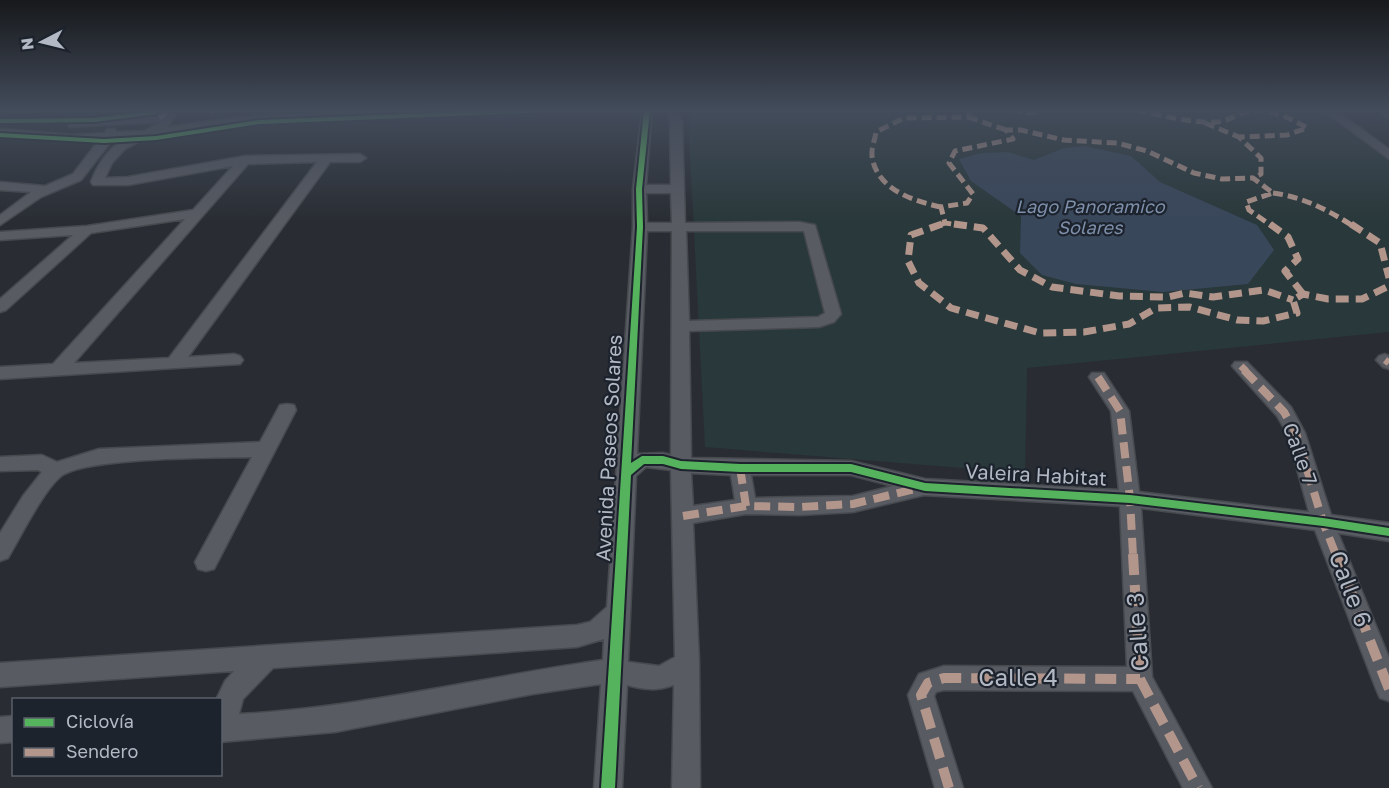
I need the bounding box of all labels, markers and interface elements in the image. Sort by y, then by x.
north arrow [12,12,72,72]
text: N [16,37,38,51]
water label: Lago Panoramico Solares [1015,195,1166,238]
street label: Avenida Paseos Solares [590,334,626,562]
street label: Calle 7 [1279,419,1323,488]
street label: Valeira Habitat [965,458,1107,490]
street label: Calle 6 [1324,546,1379,631]
street label: Calle 3 [1119,592,1154,673]
street label: Calle 4 [978,662,1058,691]
legend [12,698,222,776]
text: Ciclovía [66,710,134,732]
text: Sendero [66,740,138,762]

